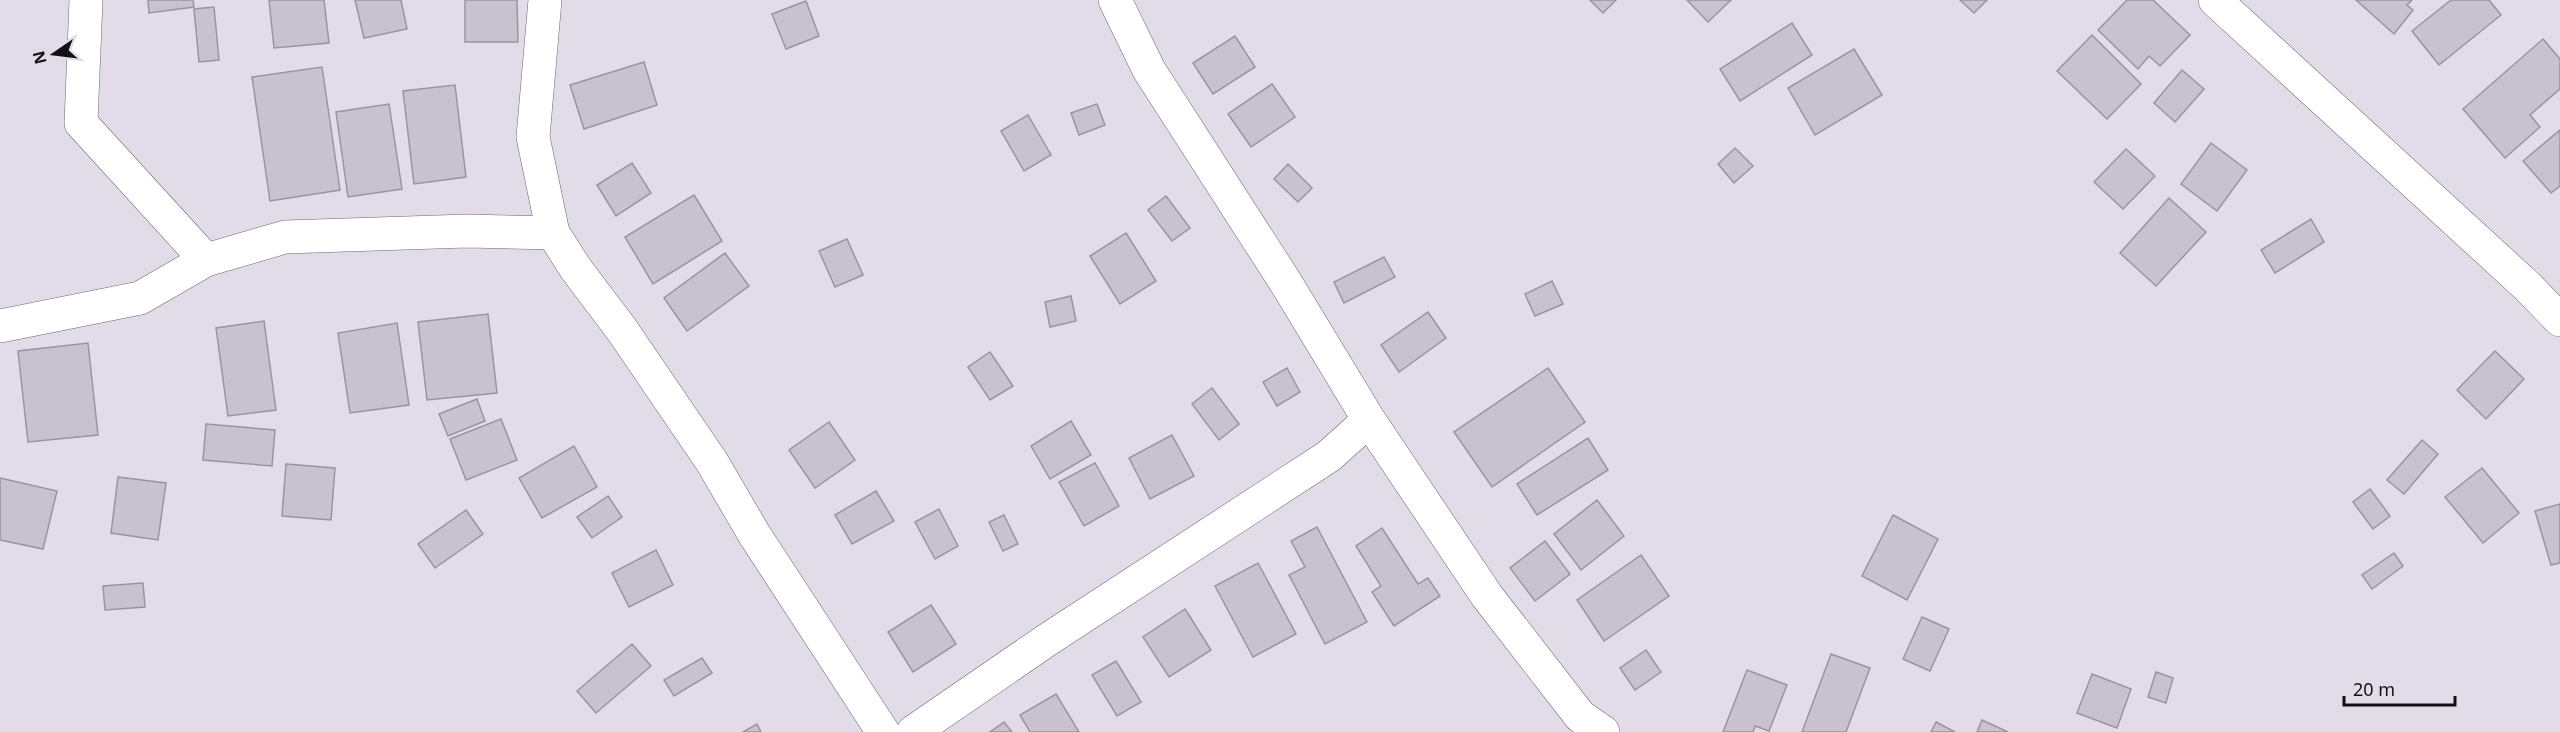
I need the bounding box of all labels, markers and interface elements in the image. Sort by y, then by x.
north arrow [24,24,84,84]
text: N [27,49,52,67]
scale bar [2344,669,2455,707]
text: 20 m [2353,677,2395,701]

